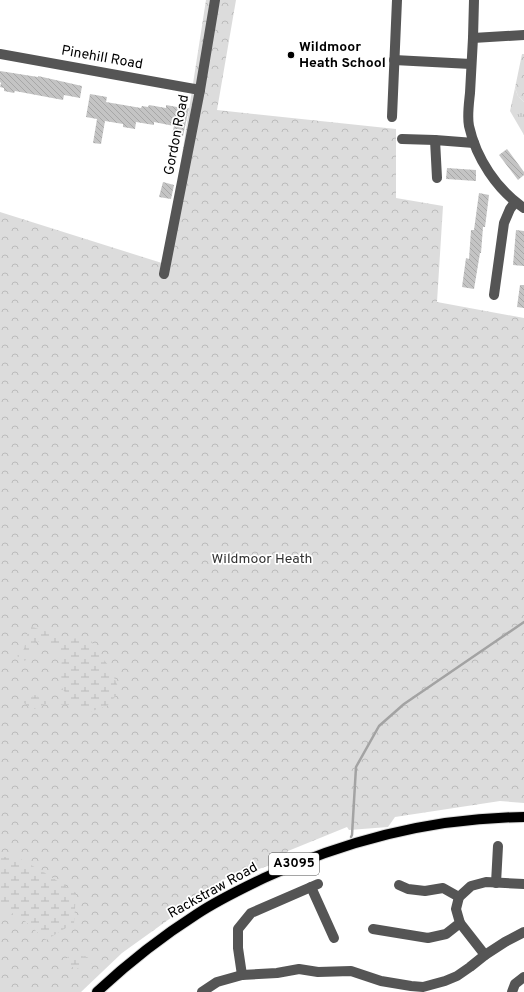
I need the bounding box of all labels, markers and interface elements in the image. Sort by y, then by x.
place label: Wildmoor Heath School [299,39,386,72]
street label: Pinehill Road [60,42,144,74]
marker: Wildmoor Heath School [286,50,296,60]
street label: Gordon Road [161,93,193,177]
park label: Wildmoor Heath [212,551,312,568]
road number: A3095 [269,853,319,875]
street label: Rackstraw Road [165,859,261,923]

